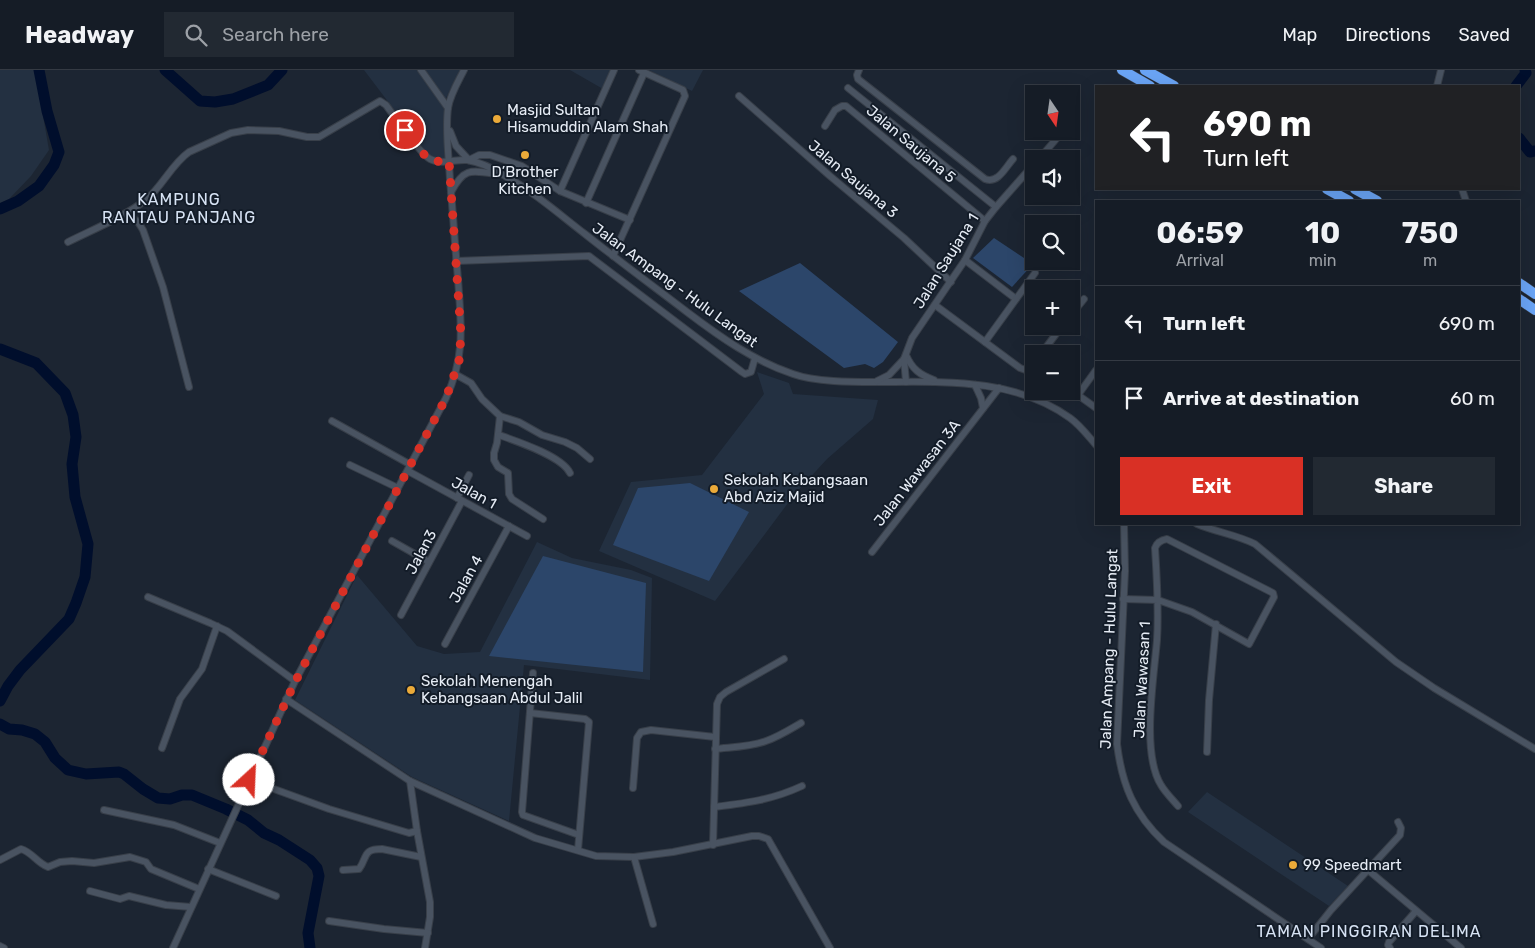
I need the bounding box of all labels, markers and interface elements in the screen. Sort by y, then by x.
search box [164,12,514,57]
text: Headway [25,21,134,49]
icon: search [182,21,210,49]
text: Search here [222,23,329,46]
text: Map [1282,24,1317,46]
text: Directions [1345,24,1431,46]
text: Saved [1459,24,1510,46]
north arrow [1025,85,1080,140]
map controls [1025,85,1080,400]
place label: Masjid Sultan Hisamuddin Alam Shah [507,101,668,136]
street label: Jalan Saujana 5 [863,101,959,187]
text: 690 m [1203,103,1312,145]
icon: left [1120,105,1185,170]
pin [384,109,426,151]
marker: Masjid Sultan Hisamuddin Alam Shah [491,113,503,125]
icon: arrive [391,116,419,144]
street label: Jalan Saujana 3 [805,136,901,222]
text: Turn left [1203,145,1289,172]
marker: D’Brother Kitchen [519,149,531,161]
button: sound [1025,150,1080,205]
place label: D’Brother Kitchen [492,163,559,198]
district label: KAMPUNG RANTAU PANJANG [102,190,256,227]
street label: Jalan Saujana 1 [910,210,982,312]
button: search [1025,215,1080,270]
text: 06:59 [1156,215,1244,251]
text: 10 [1305,215,1340,251]
text: 750 [1402,215,1459,251]
street label: Jalan Ampang - Hulu Langat [589,219,761,351]
text: Arrival [1176,251,1224,270]
text: min [1309,251,1337,270]
text: m [1423,251,1437,270]
button: + [1025,280,1080,335]
icon: left [1120,309,1148,337]
text: Turn left [1163,312,1245,335]
text: 690 m [1439,312,1495,335]
button: − [1025,345,1080,400]
icon: arrive [1120,384,1148,412]
text: Arrive at destination [1163,387,1359,410]
text: 60 m [1450,387,1495,410]
street label: Jalan Wawasan 3A [870,416,964,530]
button: Exit [1120,457,1303,515]
button: Share [1313,457,1495,515]
place label: Sekolah Kebangsaan Abd Aziz Majid [724,471,868,506]
street label: Jalan 1 [448,473,500,513]
marker: Sekolah Kebangsaan Abd Aziz Majid [708,483,720,495]
street label: Jalan3 [402,527,440,577]
street label: Jalan Ampang - Hulu Langat [1097,549,1121,749]
street label: Jalan 4 [446,552,486,606]
street label: Jalan Wawasan 1 [1130,621,1154,739]
place label: Sekolah Menengah Kebangsaan Abdul Jalil [421,672,583,707]
marker: Sekolah Menengah Kebangsaan Abdul Jalil [405,684,417,696]
position arrow [222,753,274,805]
place label: 99 Speedmart [1303,856,1402,874]
marker: 99 Speedmart [1287,859,1299,871]
district label: TAMAN PINGGIRAN DELIMA [1257,922,1481,941]

